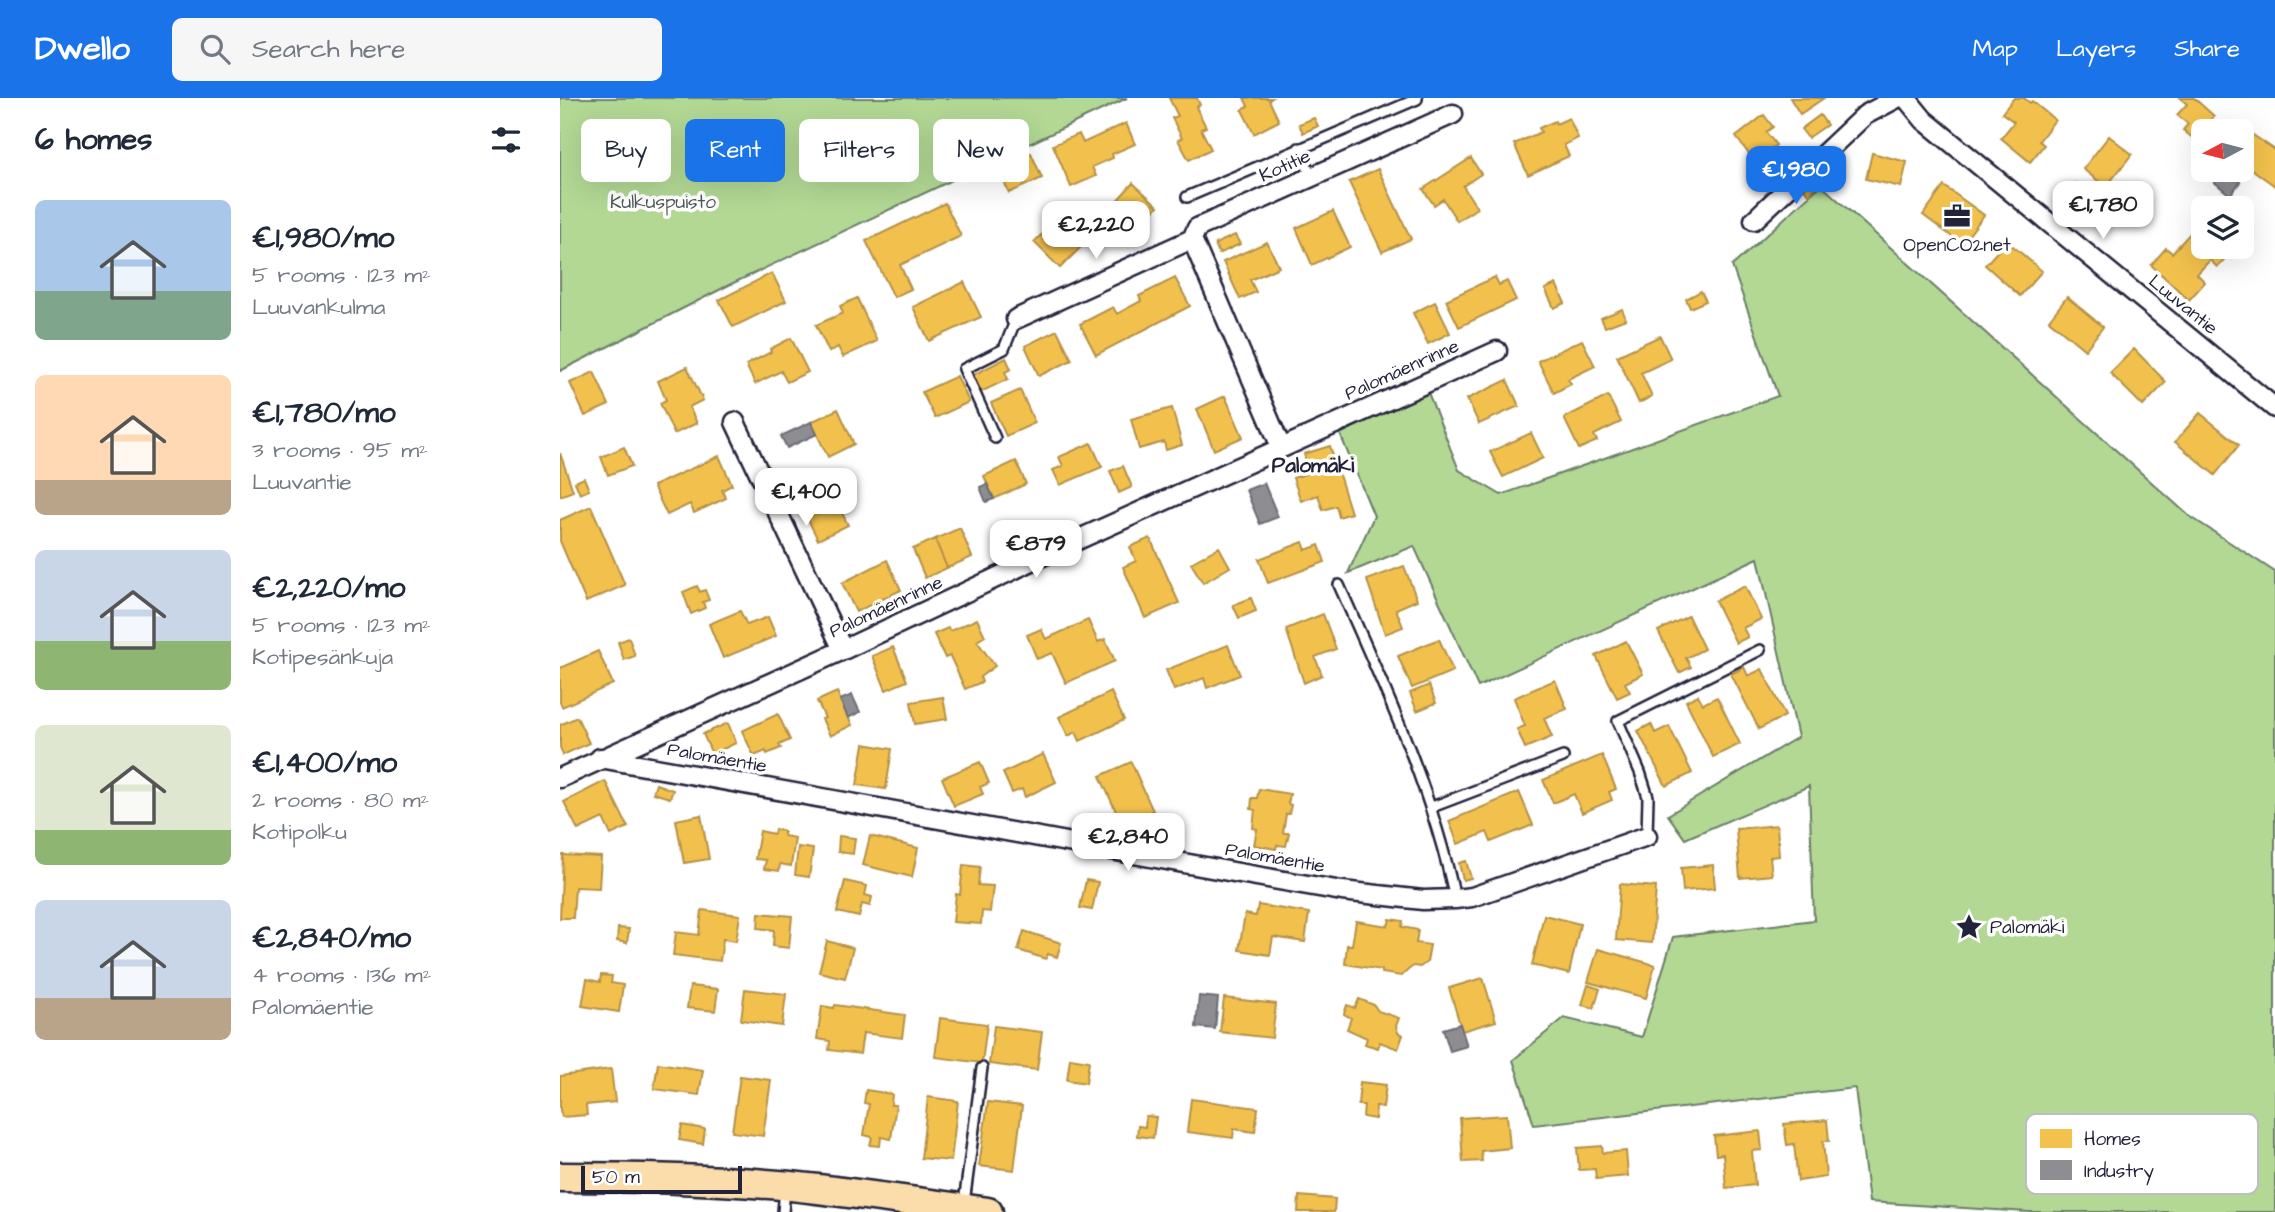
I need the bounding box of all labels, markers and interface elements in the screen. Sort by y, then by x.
search box [172,18,662,81]
text: Dwello [35,26,130,72]
icon: search [196,30,234,68]
text: Search here [252,31,405,67]
text: Map [1973,32,2018,66]
text: Layers [2056,32,2136,66]
text: Share [2174,32,2240,66]
text: 6 homes [35,119,152,161]
chip: Buy [581,119,671,182]
chip: Rent [685,119,785,182]
chip: Filters [799,119,919,182]
chip: New [933,119,1029,182]
north arrow [2191,119,2254,182]
map controls [2191,119,2254,259]
icon: filters [487,121,525,159]
street label: Kotitie [1255,143,1315,189]
pin: €1,980 [1739,146,1853,206]
text: €1,980 [1762,153,1830,185]
pin: €1,780 [2046,181,2160,241]
text: €1,780 [2069,188,2137,220]
park label: Kulkuspuisto [610,189,716,216]
button: layers [2191,196,2254,259]
office icon: OpenCO2net [1942,201,1972,231]
pin: €2,220 [1039,202,1153,261]
text: €2,220 [1058,208,1134,240]
text: €1,980/mo [252,217,394,259]
icon: home [91,228,175,312]
place label: OpenCO2net [1903,232,2011,259]
text: 5 rooms · 123 m² [252,259,431,291]
street label: Luuvantie [2143,269,2223,341]
text: Luuvankulma [252,291,385,323]
street label: Palomäenrinne [1341,333,1463,407]
text: €1,780/mo [252,392,396,434]
icon: home [91,403,175,487]
text: 3 rooms · 95 m² [252,434,428,466]
district label: Palomäki [1272,451,1355,480]
text: Luuvantie [252,466,352,498]
pin: €1,400 [749,468,863,528]
text: €1,400 [771,475,841,507]
pin: €879 [995,520,1077,580]
text: €879 [1006,527,1066,559]
text: €2,220/mo [252,567,406,609]
street label: Palomäenrinne [825,569,947,645]
icon: home [91,578,175,662]
text: 5 rooms · 123 m² [252,609,431,641]
text: Kotipesänkuja [252,641,393,673]
street label: Palomäentie [665,736,769,780]
text: €1,400/mo [252,742,397,784]
icon: home [91,753,175,837]
text: 2 rooms · 80 m² [252,784,429,816]
pin: €2,840 [1071,814,1185,873]
text: Kotipolku [252,816,347,848]
text: €2,840 [1088,820,1168,852]
street label: Palomäentie [1223,836,1327,880]
place icon: Palomäki [1954,912,1984,942]
place label: Palomäki [1990,914,2065,941]
text: €2,840/mo [252,917,411,959]
icon: home [91,928,175,1012]
text: 4 rooms · 136 m² [252,959,431,991]
text: Palomäentie [252,991,374,1023]
legend [2026,1114,2258,1194]
text: Homes [2084,1126,2141,1153]
text: Industry [2084,1158,2154,1186]
scale bar [581,1163,742,1195]
text: 50 m [592,1164,640,1191]

